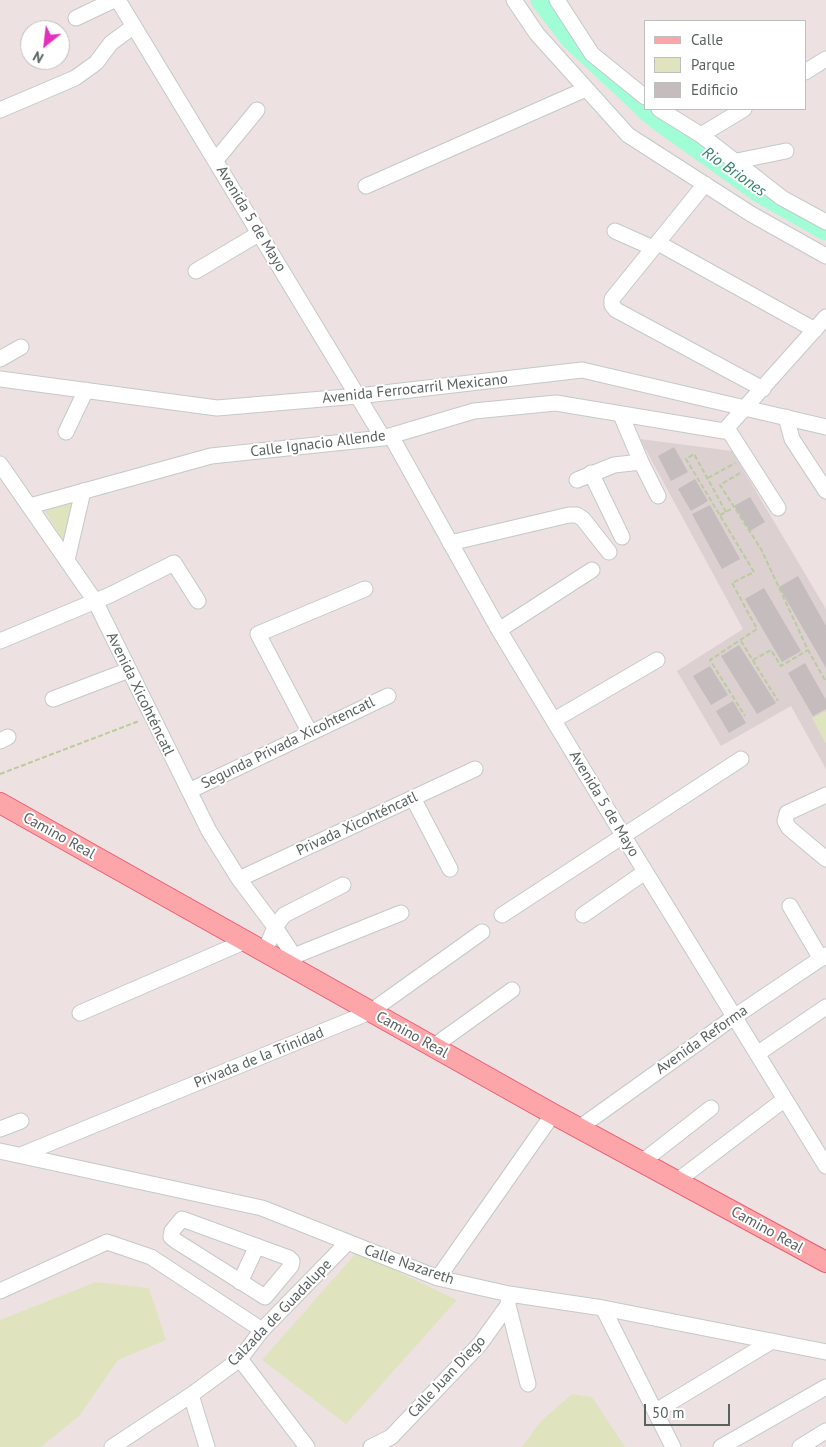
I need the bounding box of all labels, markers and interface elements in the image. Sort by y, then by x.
north arrow [20,20,70,70]
legend [644,20,806,110]
text: Calle [691,30,723,49]
text: N [30,47,47,67]
text: Parque [691,55,735,74]
text: Edificio [691,80,738,99]
water label: Rio Briones [698,143,770,201]
street label: Avenida 5 de Mayo [212,163,290,275]
street label: Avenida Ferrocarril Mexicano [321,370,509,408]
street label: Calle Ignacio Allende [249,427,387,461]
street label: Avenida Xicohténcatl [102,629,178,759]
street label: Segunda Privada Xicohtencatl [198,693,378,793]
street label: Avenida 5 de Mayo [565,748,643,860]
street label: Privada Xicohténcatl [294,788,420,860]
street label: Camino Real [20,809,98,863]
street label: Avenida Reforma [653,1002,751,1078]
street label: Camino Real [373,1008,451,1062]
street label: Privada de la Trinidad [191,1024,327,1092]
street label: Camino Real [728,1203,806,1257]
street label: Calle Nazareth [362,1241,456,1289]
street label: Calzada de Guadalupe [224,1256,336,1370]
street label: Calle Juan Diego [404,1332,490,1422]
scale bar [646,1394,732,1426]
text: 50 m [652,1403,685,1422]

